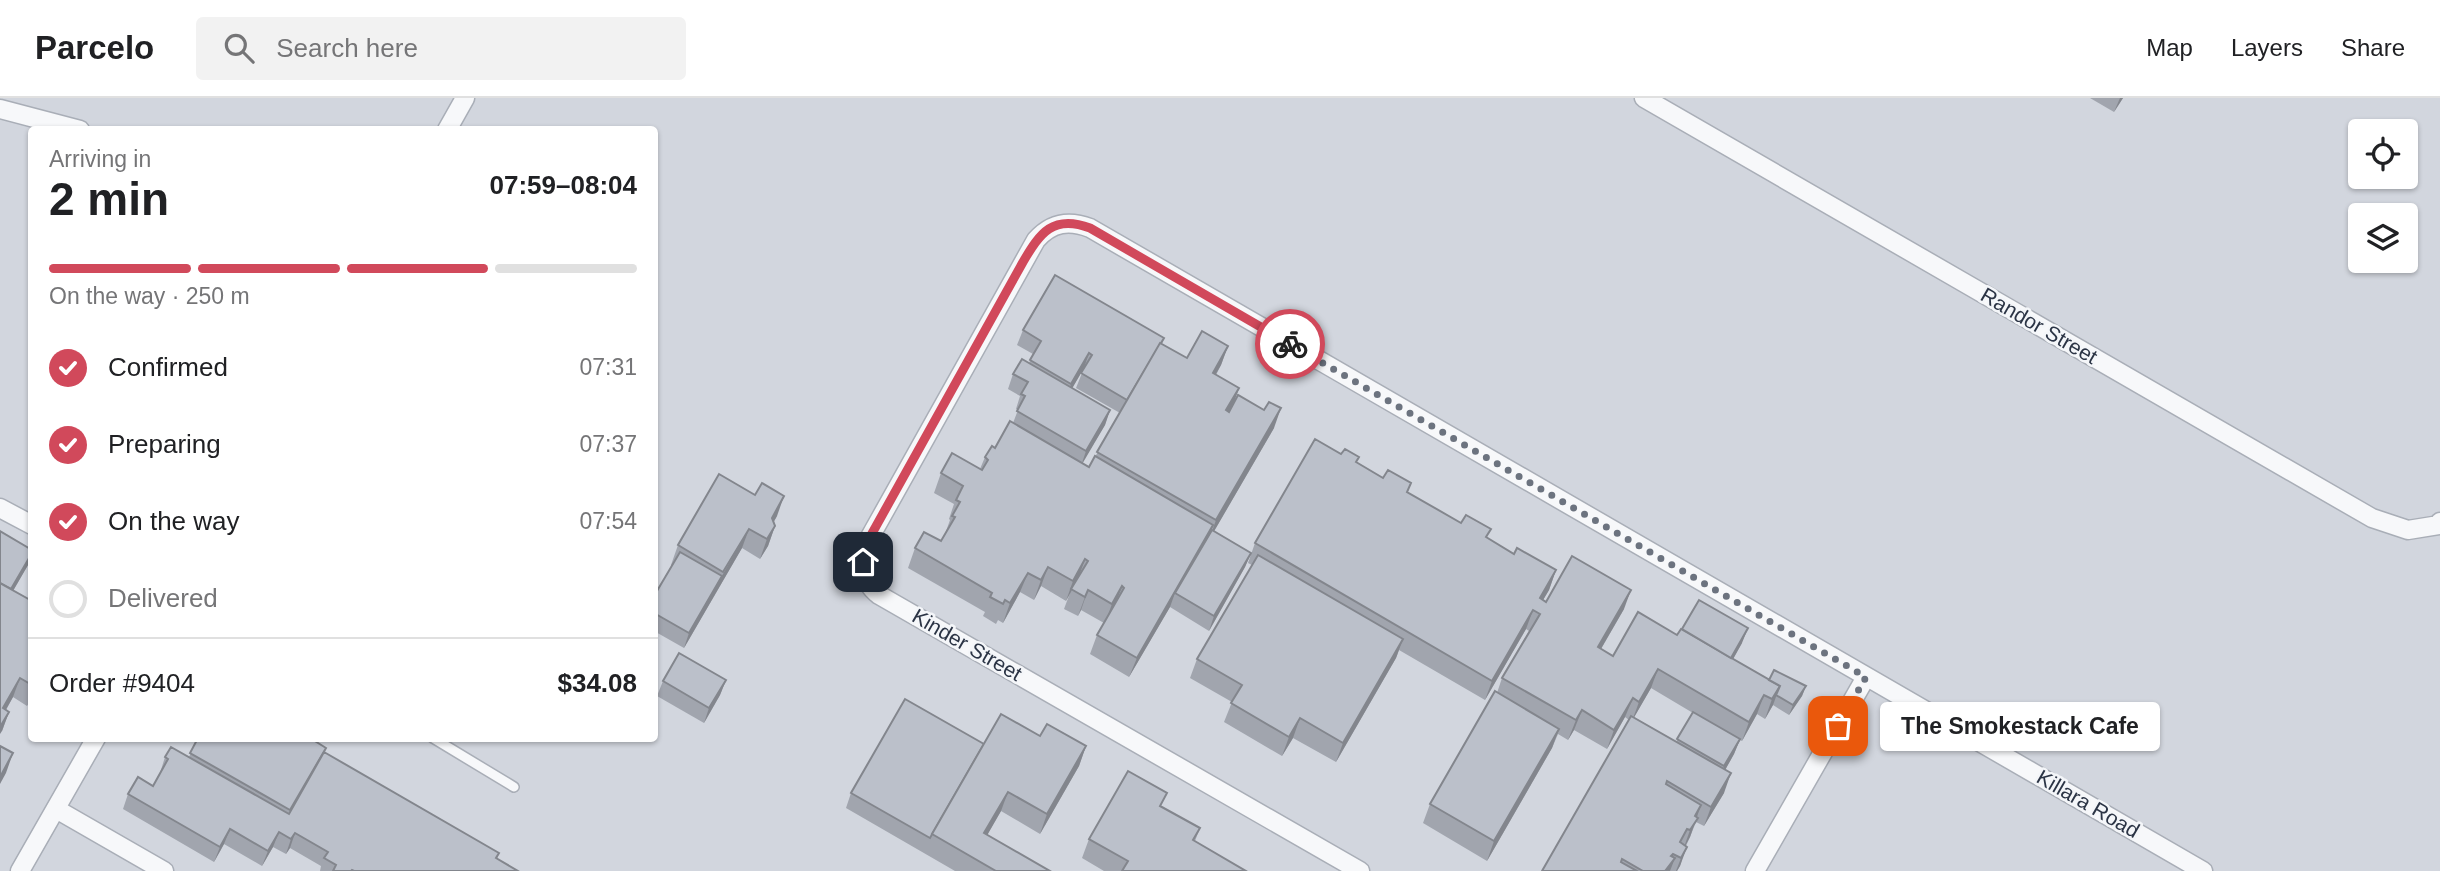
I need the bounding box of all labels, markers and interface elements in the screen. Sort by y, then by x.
search box [196,17,686,80]
text: Parcelo [35,29,154,66]
icon: search [220,29,258,67]
text: Search here [276,33,418,63]
text: Map [2146,34,2193,61]
text: Layers [2231,34,2303,61]
text: Share [2341,34,2405,61]
map controls [2348,119,2418,273]
button: locate [2348,119,2418,189]
text: Arriving in [49,146,151,172]
text: 07:59–08:04 [490,170,637,200]
text: 2 min [49,173,169,225]
button: layers [2348,203,2418,273]
text: On the way · 250 m [49,283,250,309]
street label: Randor Street [1977,283,2102,368]
courier [1255,309,1325,379]
icon: bike [1271,325,1309,363]
icon: check [49,349,87,387]
text: Confirmed [108,352,228,382]
text: 07:31 [579,354,637,380]
icon: check [49,426,87,464]
text: Preparing [108,429,221,459]
text: 07:37 [579,431,637,457]
icon: check [49,503,87,541]
text: On the way [108,506,240,536]
text: 07:54 [579,508,637,534]
pin [833,532,893,592]
icon: home [844,543,882,581]
text: Delivered [108,583,218,613]
street label: Kinder Street [908,604,1026,685]
text: Order #9404 [49,668,195,698]
text: $34.08 [557,668,637,698]
pin [1808,696,1868,756]
callout: The Smokestack Cafe [1880,702,2160,750]
icon: bag [1819,707,1857,745]
text: The Smokestack Cafe [1901,713,2139,739]
street label: Killara Road [2033,765,2144,842]

